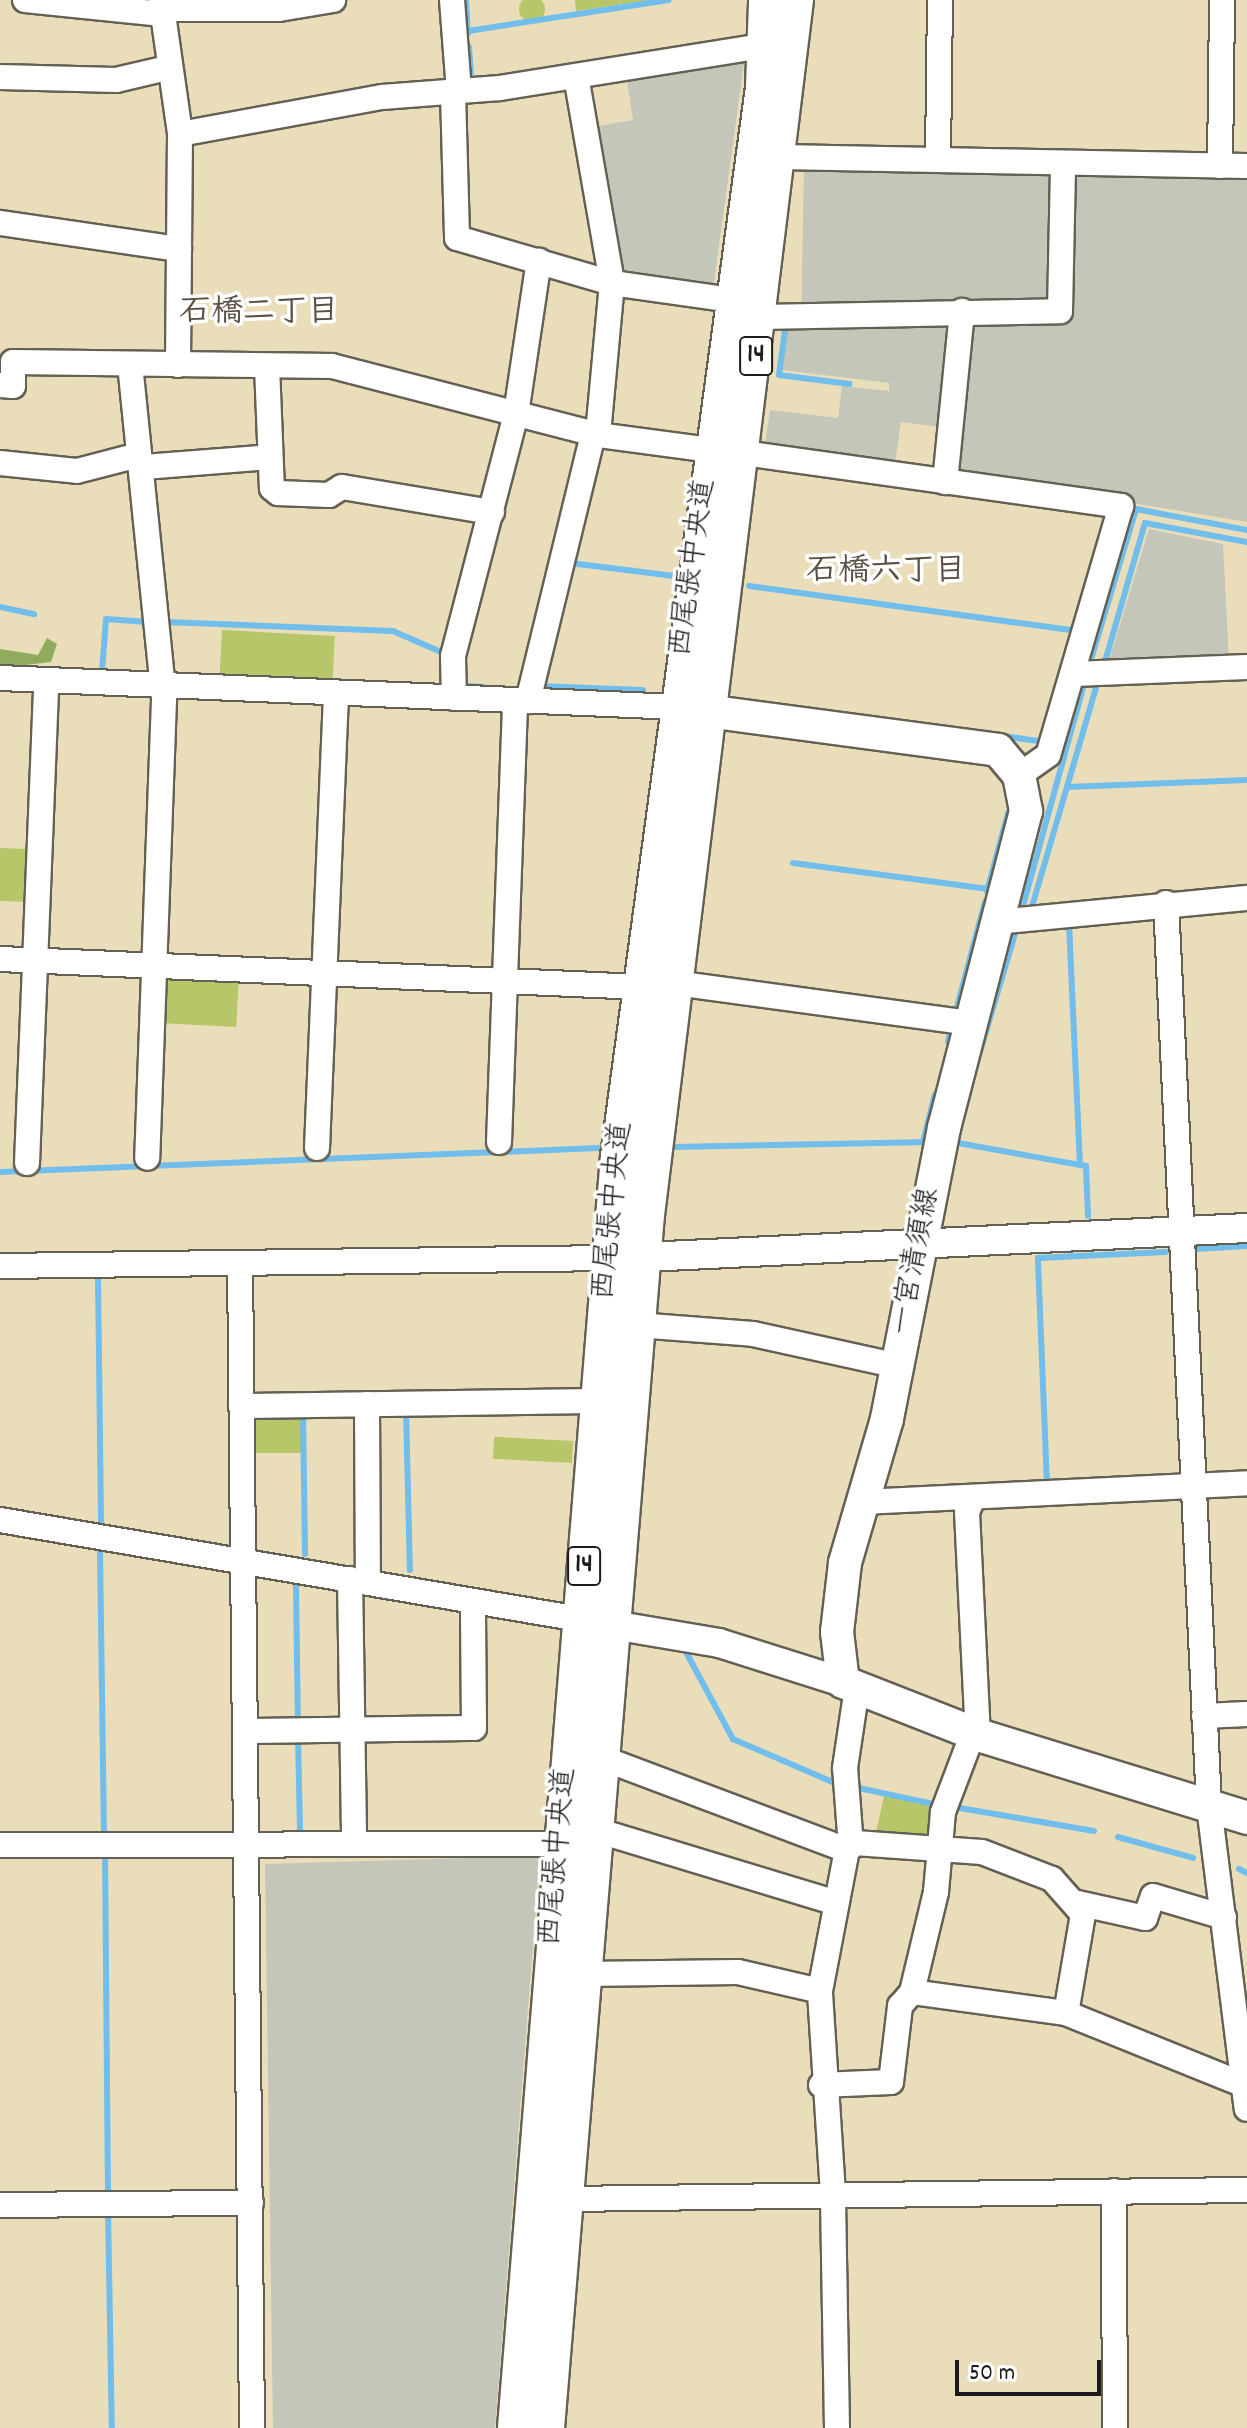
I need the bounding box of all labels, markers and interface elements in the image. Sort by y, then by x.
district label: 石橋二丁目 [179,295,339,333]
road number: 14 [738,332,774,380]
street label: 西尾張中央道 [665,476,725,660]
district label: 石橋六丁目 [806,554,966,592]
street label: 西尾張中央道 [588,1120,642,1302]
street label: 一宮清須線 [886,1185,950,1339]
road number: 14 [566,1542,602,1590]
street label: 西尾張中央道 [534,1766,586,1948]
scale bar [959,2344,1105,2394]
text: 50 m [969,2357,1015,2391]

